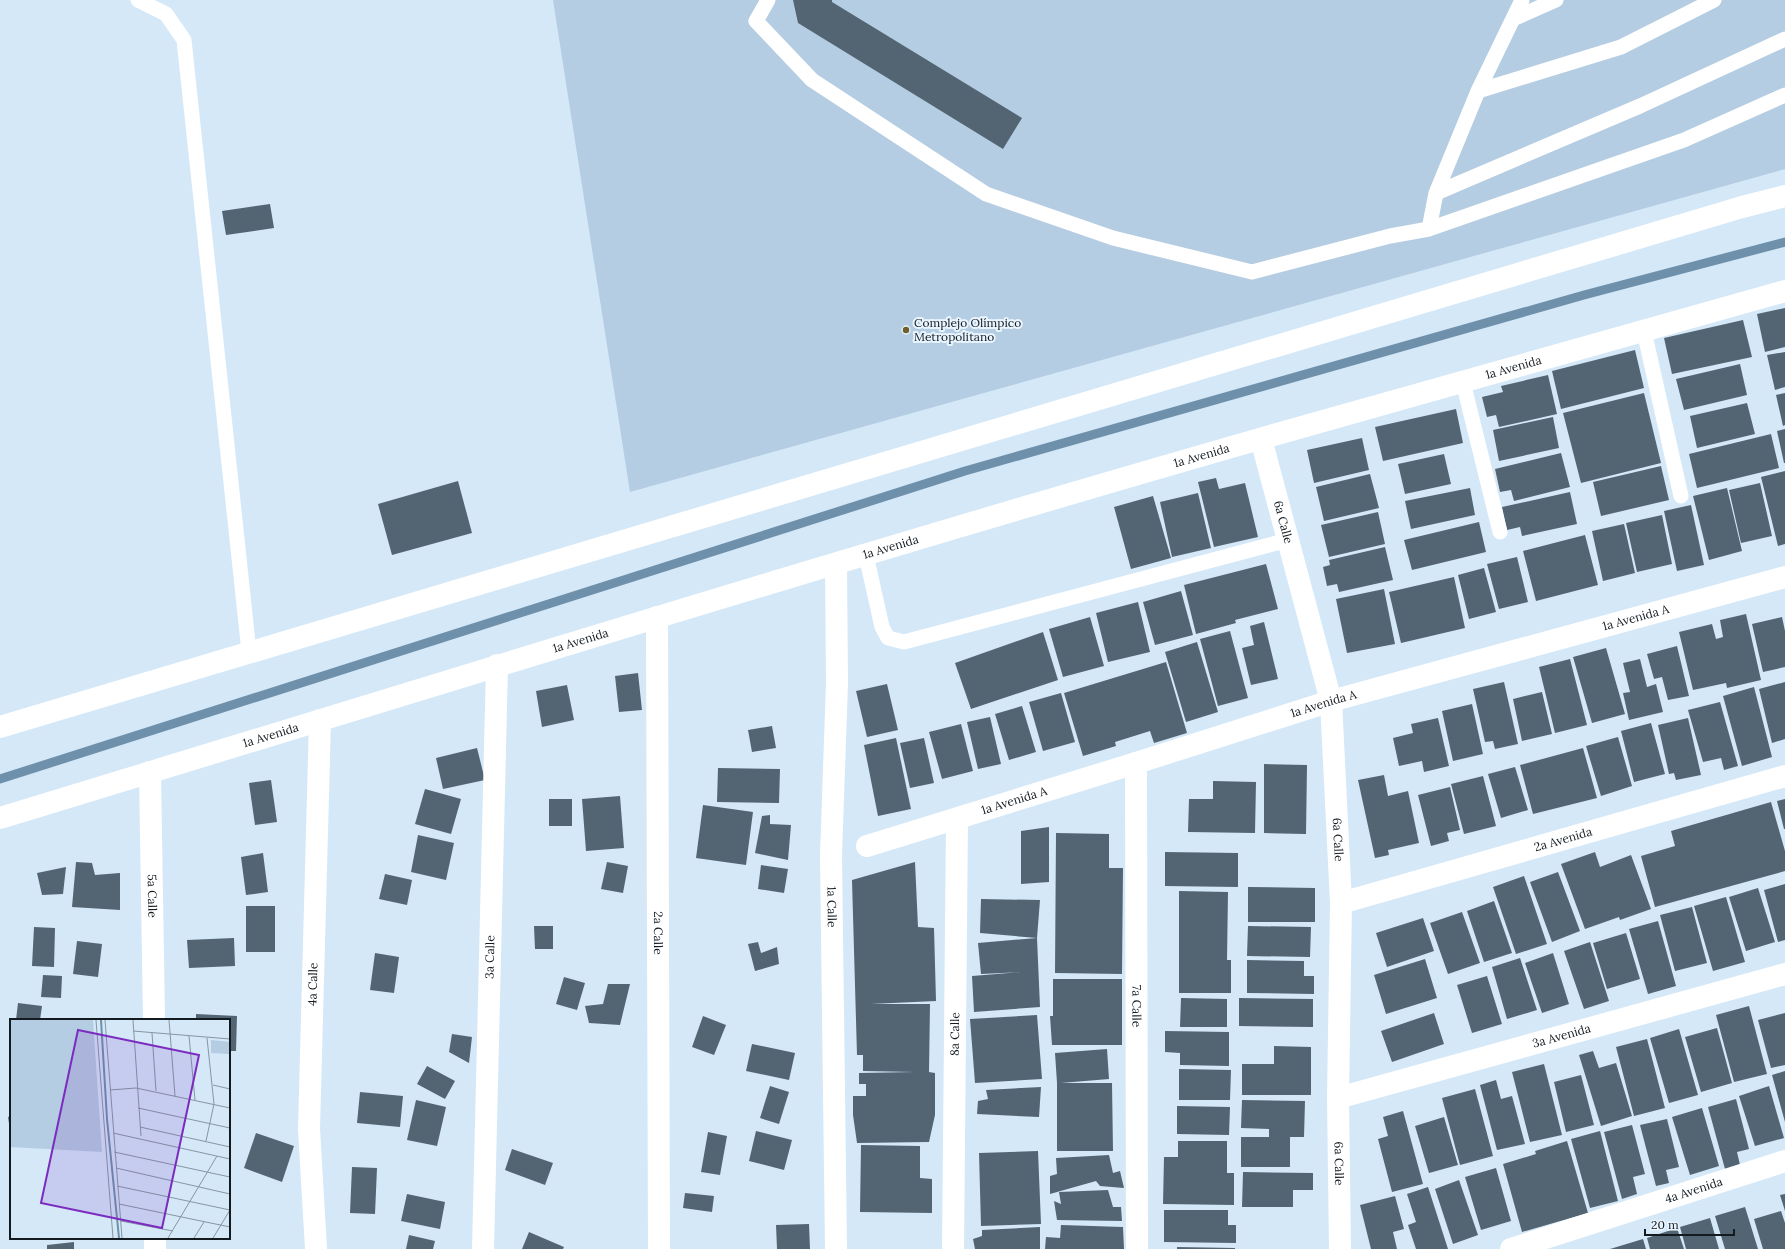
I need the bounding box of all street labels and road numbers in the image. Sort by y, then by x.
street label: 1a Avenida [1483,352,1543,382]
street label: 1a Avenida [1172,440,1231,470]
street label: 6a Calle [1271,499,1297,546]
street label: 1a Avenida [861,531,920,562]
street label: 1a Avenida A [1601,601,1671,634]
street label: 1a Avenida [551,625,610,656]
street label: 1a Avenida A [1288,686,1358,720]
street label: 1a Avenida [241,719,300,750]
street label: 1a Avenida A [979,783,1049,817]
street label: 6a Calle [1330,817,1347,862]
street label: 2a Avenida [1532,824,1594,854]
street label: 5a Calle [145,874,160,918]
street label: 1a Calle [824,886,840,928]
street label: 2a Calle [651,911,666,955]
street label: 3a Calle [481,935,498,979]
street label: 4a Calle [304,962,320,1006]
street label: 7a Calle [1129,985,1145,1028]
street label: 8a Calle [947,1012,962,1056]
street label: 3a Avenida [1531,1020,1592,1051]
street label: 6a Calle [1332,1141,1347,1186]
street label: 4a Avenida [1663,1174,1724,1206]

